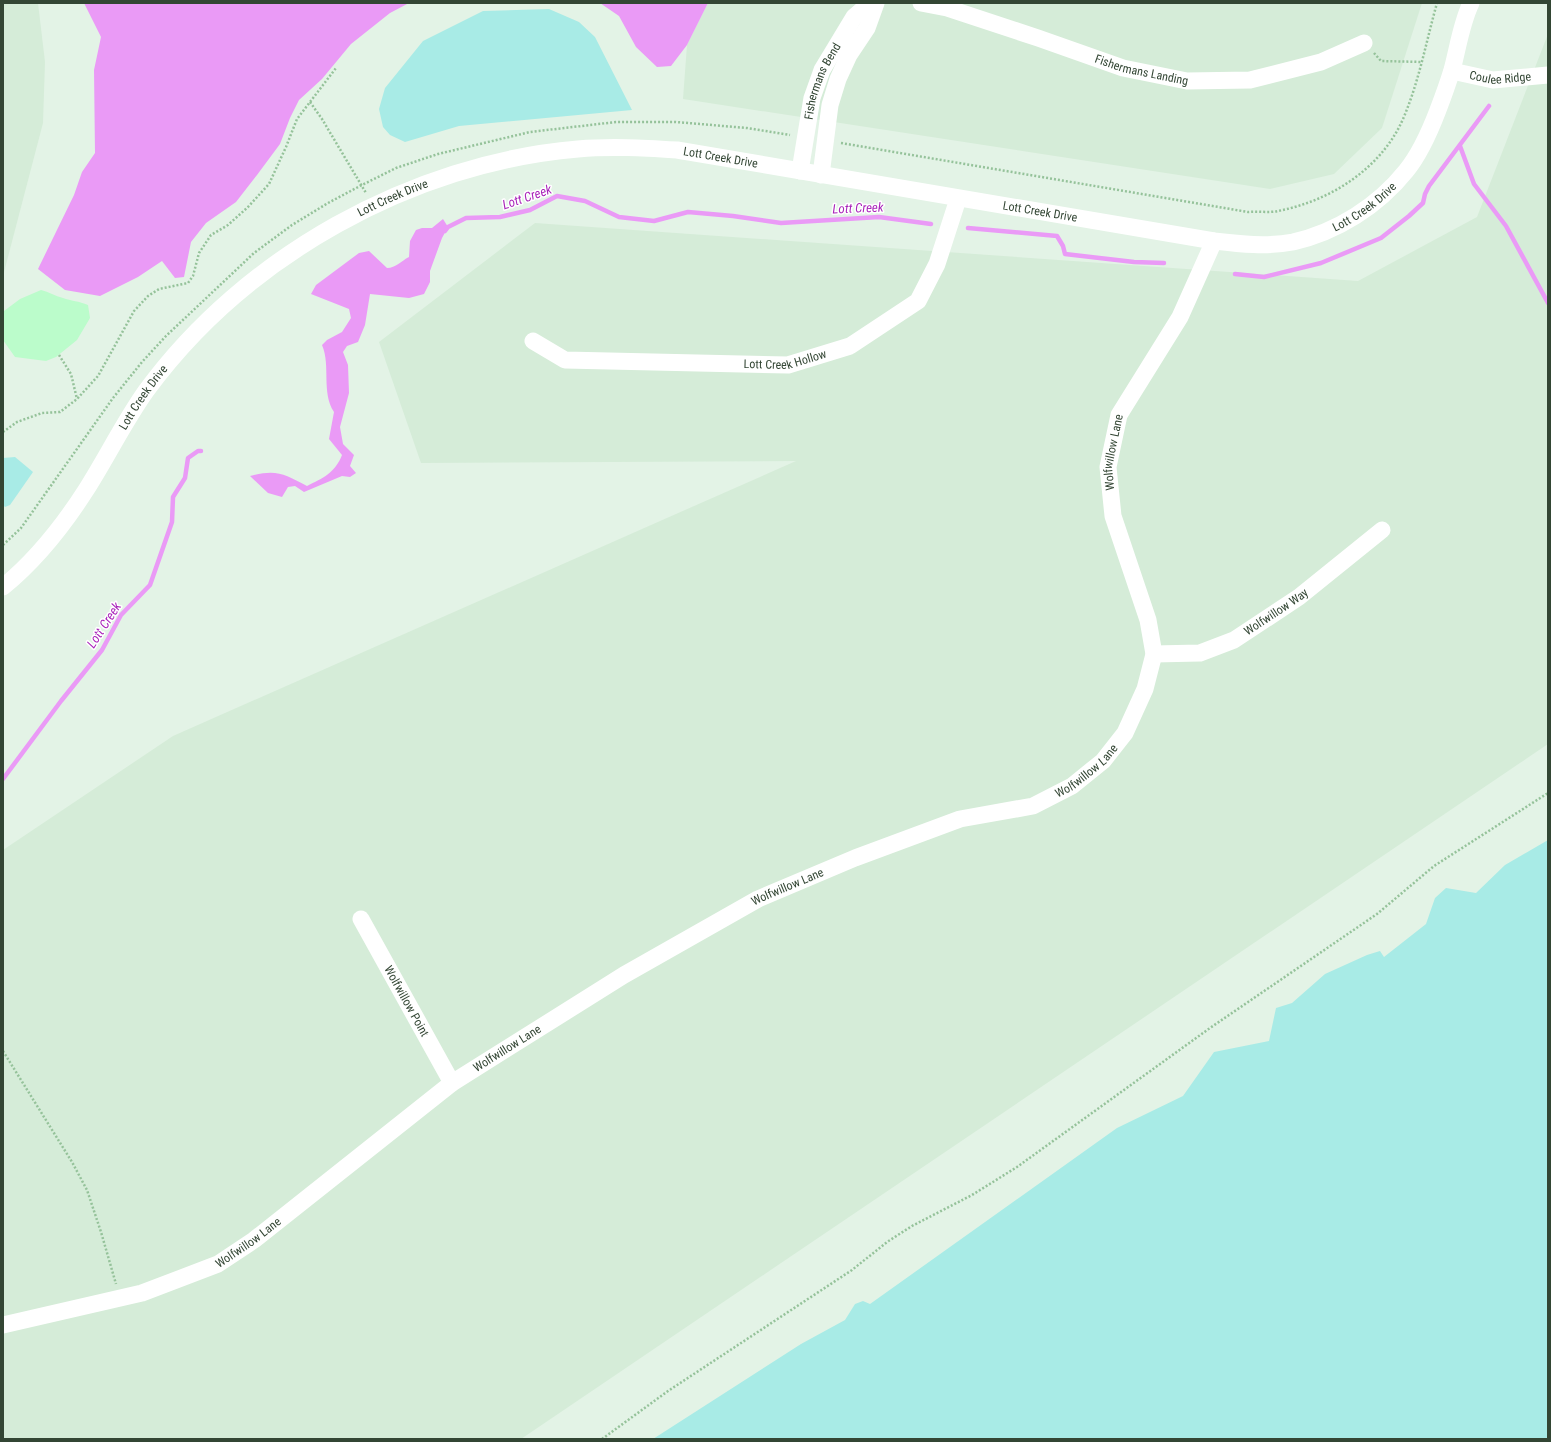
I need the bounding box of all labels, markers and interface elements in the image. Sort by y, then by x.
street label: Fishermans Bend [802,40,844,121]
street label: Fishermans Landing [1093,52,1190,88]
street label: Coulee Ridge [1468,68,1532,87]
street label: Lott Creek Drive [682,144,759,171]
street label: Lott Creek Drive [355,176,430,219]
street label: Lott Creek Drive [1330,179,1399,234]
water label: Lott Creek [500,181,554,212]
street label: Lott Creek Drive [1002,198,1079,225]
water label: Lott Creek [832,200,884,216]
street label: Lott Creek Hollow [743,347,828,372]
street label: Lott Creek Drive [116,362,171,432]
street label: Wolfwillow Lane [1101,413,1126,491]
street label: Wolfwillow Way [1242,586,1311,638]
water label: Lott Creek [84,599,124,651]
street label: Wolfwillow Lane [1053,741,1121,800]
street label: Wolfwillow Lane [749,865,826,908]
street label: Wolfwillow Point [381,963,432,1040]
street label: Wolfwillow Lane [471,1022,544,1075]
street label: Wolfwillow Lane [213,1214,284,1271]

